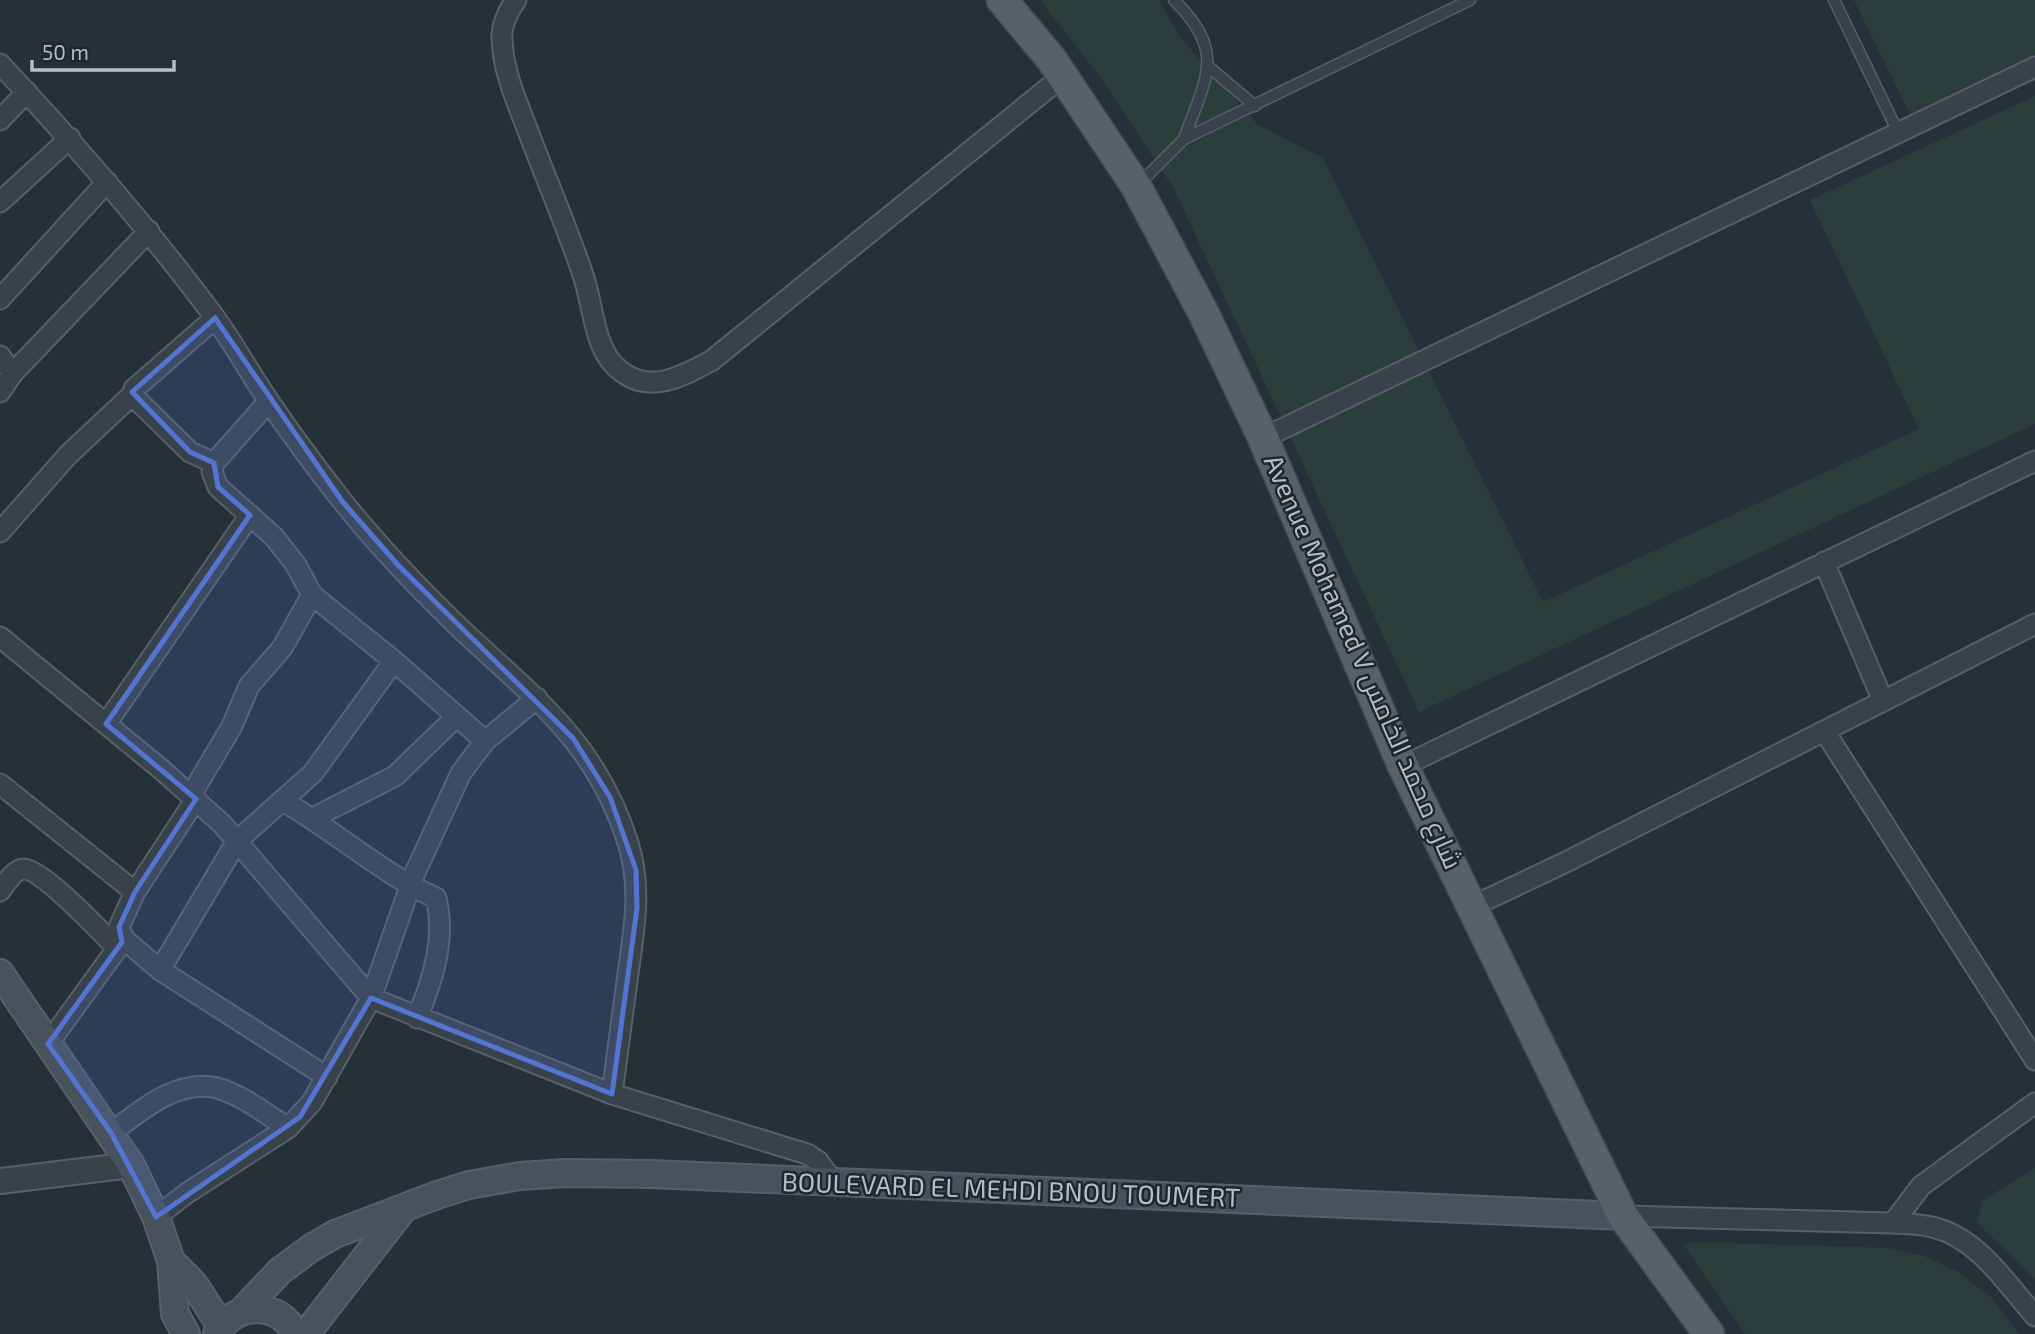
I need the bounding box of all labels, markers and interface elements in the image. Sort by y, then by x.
scale bar [32,28,173,72]
text: 50 m [42,39,89,64]
street label: Avenue Mohamed V شارع محمد الخامس [1256,449,1470,875]
street label: BOULEVARD EL MEHDI BNOU TOUMERT [781,1165,1241,1212]

